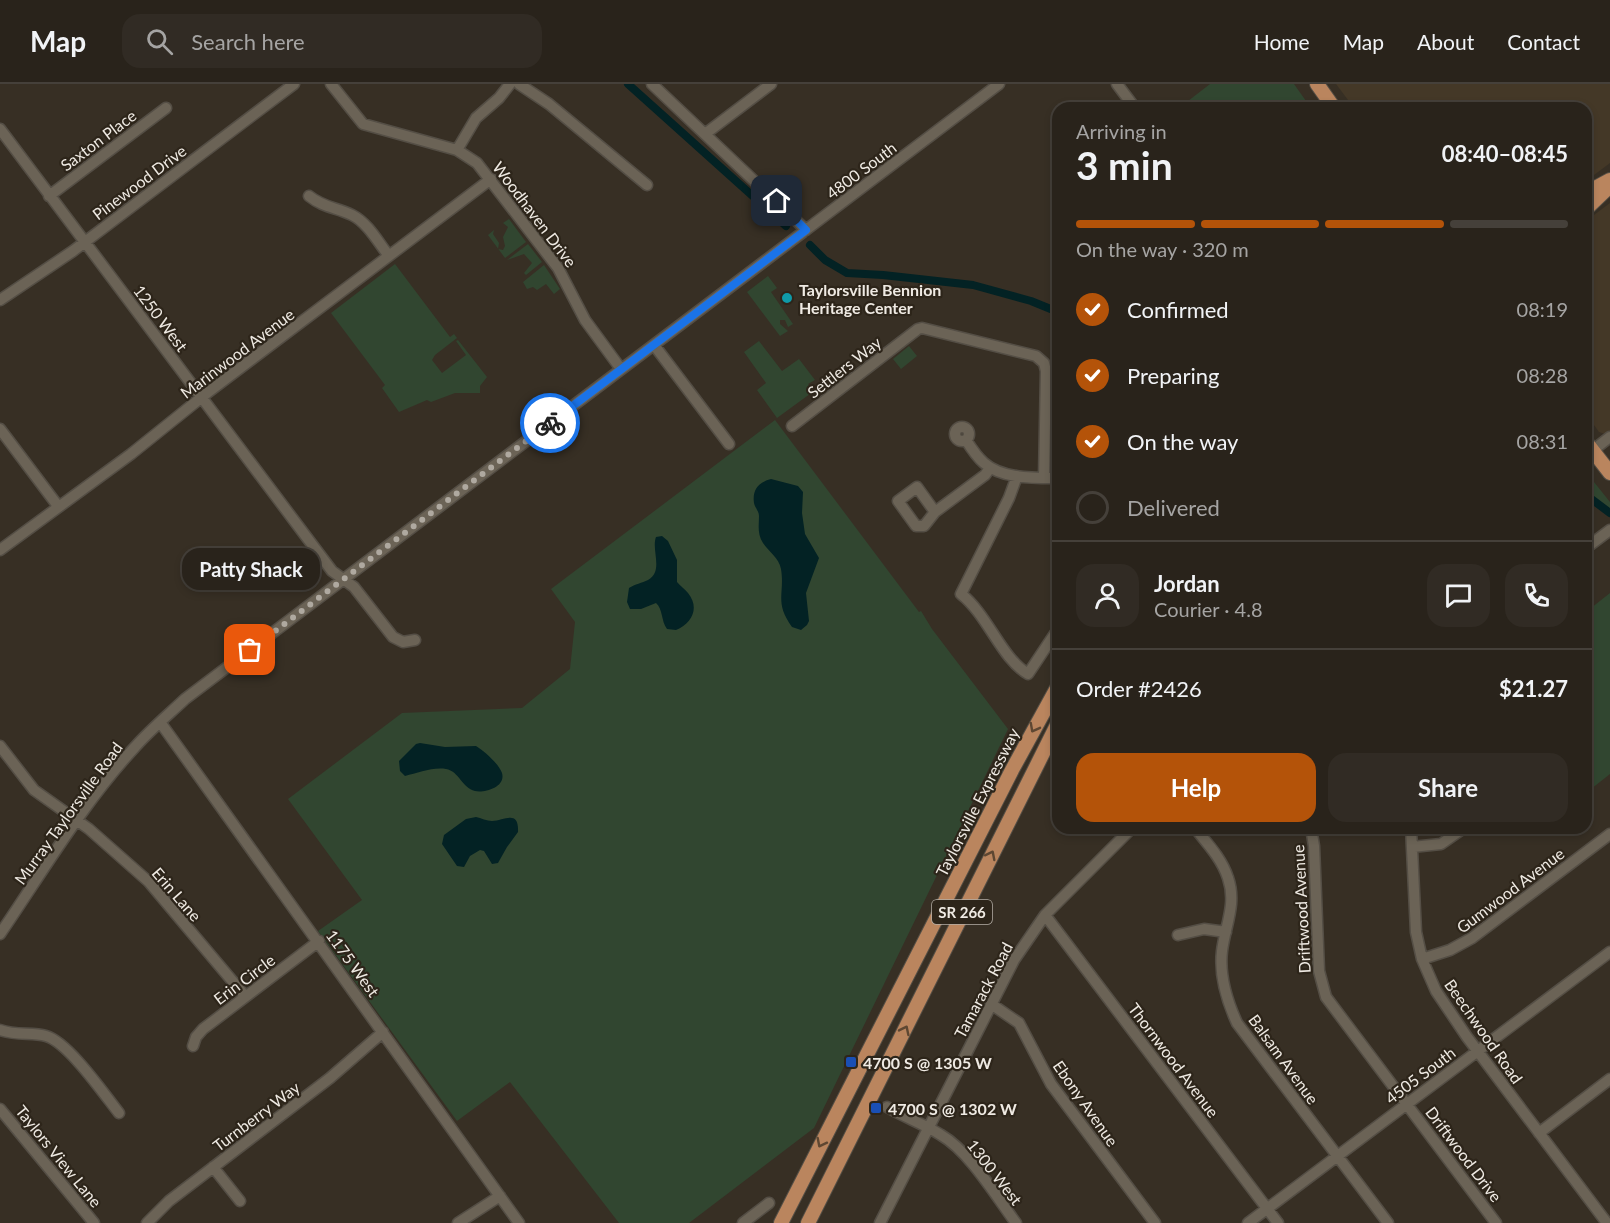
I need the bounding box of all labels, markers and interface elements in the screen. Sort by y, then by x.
search box [122,14,542,68]
text: Map [30,24,86,58]
icon: search [143,25,176,58]
text: Search here [191,28,305,55]
text: Home [1254,29,1310,54]
text: Map [1343,29,1384,54]
text: About [1417,29,1474,54]
text: Contact [1507,29,1580,54]
street label: Saxton Place [57,105,139,175]
text: Arriving in [1076,119,1167,143]
street label: 4800 South [822,138,900,202]
text: 08:40–08:45 [1442,140,1568,167]
street label: Pinewood Drive [88,141,190,223]
text: 3 min [1076,142,1173,188]
street label: Woodhaven Drive [489,158,581,270]
pin [751,175,802,226]
icon: home [760,184,793,217]
text: On the way · 320 m [1076,237,1249,261]
place label: Taylorsville Bennion Heritage Center [799,280,941,317]
street label: 1250 West [130,281,192,355]
marker: Taylorsville Bennion Heritage Center [780,291,794,305]
icon: check [1076,293,1109,326]
text: Confirmed [1127,296,1229,323]
text: 08:19 [1517,297,1568,321]
street label: Marinwood Avenue [176,304,298,402]
street label: Settlers Way [803,332,885,402]
icon: check [1076,359,1109,392]
text: Preparing [1127,362,1219,389]
text: 08:28 [1517,363,1568,387]
courier [520,393,580,453]
icon: bike [534,407,567,440]
icon: check [1076,425,1109,458]
text: On the way [1127,428,1238,455]
text: 08:31 [1517,429,1568,453]
text: Delivered [1127,494,1220,521]
callout: Patty Shack [181,548,319,590]
text: Patty Shack [199,557,303,581]
button: person [1076,564,1139,627]
button: chat [1427,564,1490,627]
button: phone [1505,564,1568,627]
text: Jordan [1154,570,1220,597]
text: Courier · 4.8 [1154,597,1263,621]
pin [224,624,275,675]
icon: bag [233,633,266,666]
text: Order #2426 [1076,675,1202,702]
text: $21.27 [1499,675,1568,702]
one-way arrow [1030,722,1042,733]
street label: Taylorsville Expressway [931,724,1023,879]
street label: Murray Taylorsville Road [10,738,126,888]
button: Help [1076,753,1316,822]
button: Share [1328,753,1568,822]
street label: Gumwood Avenue [1452,843,1568,937]
street label: Driftwood Avenue [1288,844,1314,974]
one-way arrow [984,851,995,861]
street label: Erin Lane [148,863,206,925]
road number: SR 266 [932,900,992,924]
street label: 1175 West [322,926,384,1000]
street label: Tamarack Road [950,939,1016,1041]
street label: Erin Circle [210,950,278,1008]
street label: Beechwood Road [1441,975,1527,1087]
street label: Thornwood Avenue [1125,999,1223,1121]
street label: Balsam Avenue [1245,1010,1323,1108]
one-way arrow [897,1025,909,1036]
street label: 4505 South [1381,1043,1459,1107]
place label: 4700 S @ 1305 W [863,1053,992,1072]
marker: 4700 S @ 1305 W [844,1055,858,1069]
street label: Ebony Avenue [1049,1056,1123,1150]
street label: Turnberry Way [209,1077,304,1155]
place label: 4700 S @ 1302 W [888,1099,1017,1118]
street label: Taylors View Lane [12,1101,106,1211]
marker: 4700 S @ 1302 W [869,1101,883,1115]
street label: Driftwood Drive [1422,1103,1506,1205]
one-way arrow [817,1136,828,1147]
street label: 1300 West [964,1136,1027,1209]

